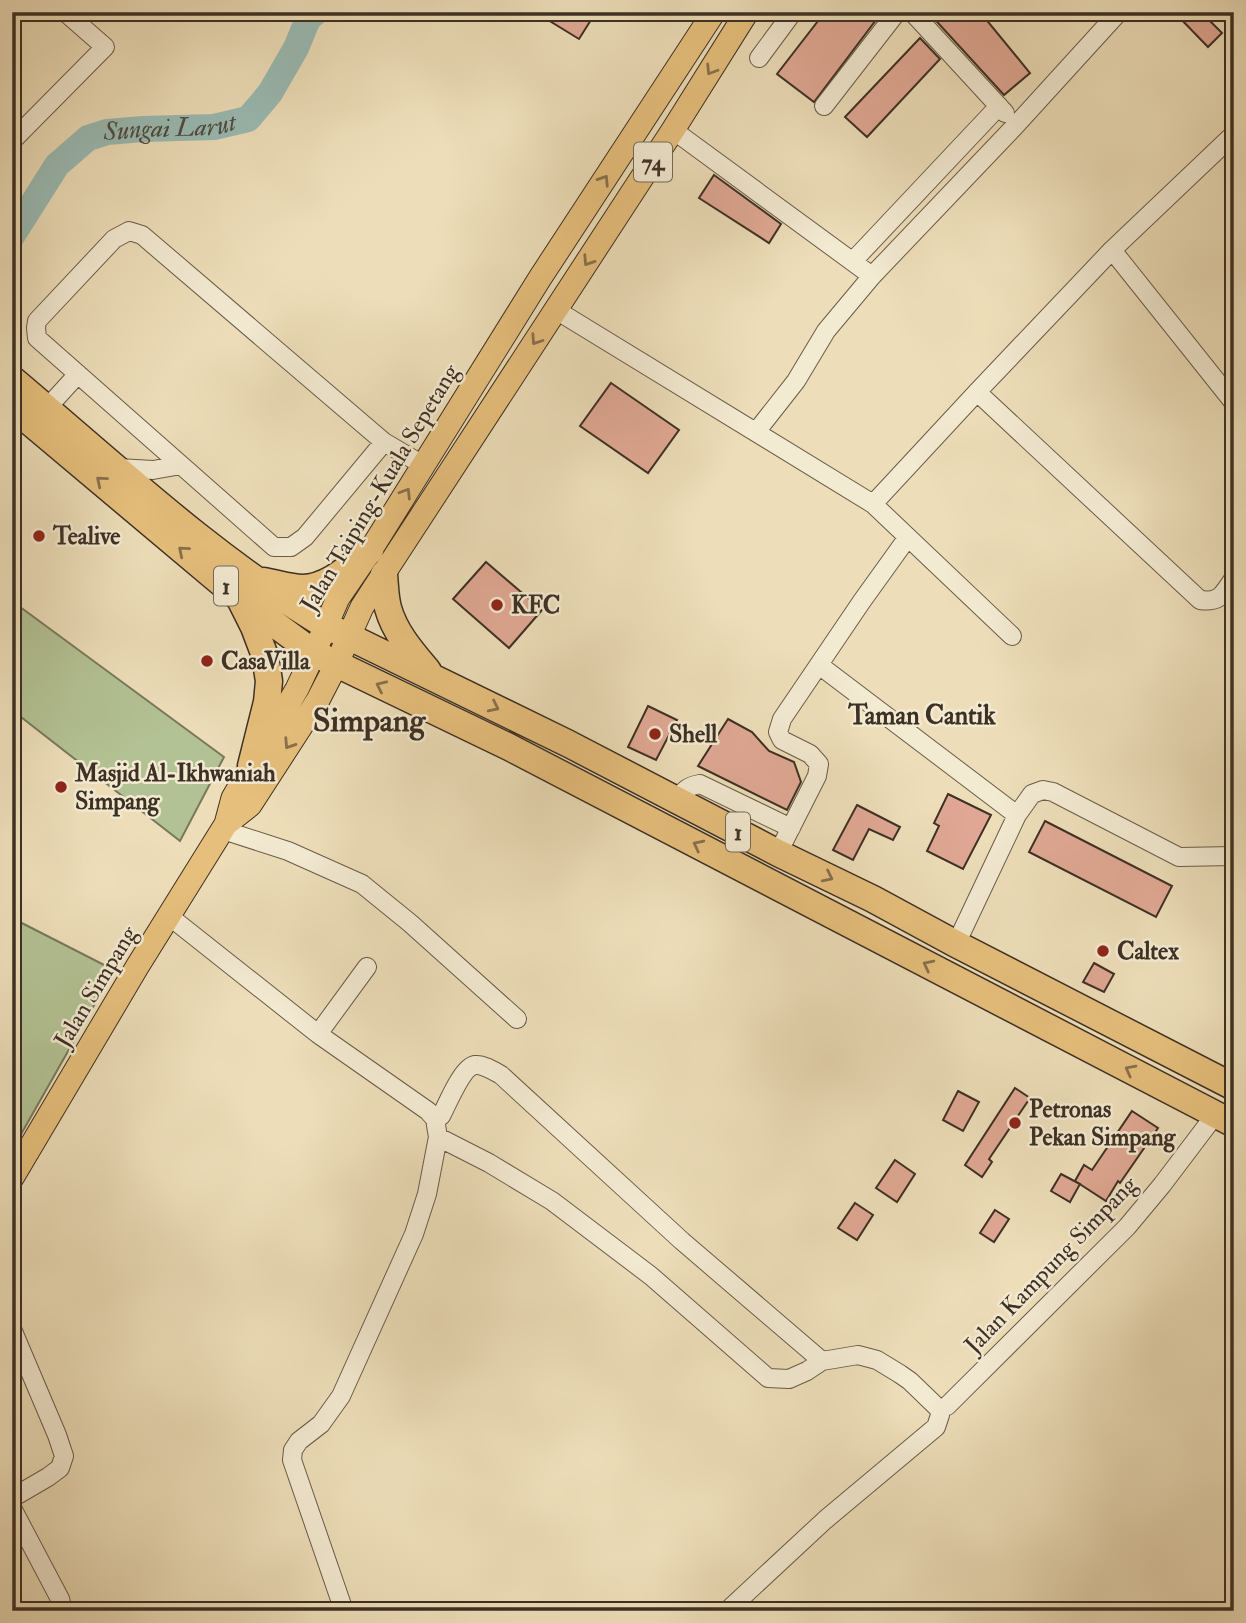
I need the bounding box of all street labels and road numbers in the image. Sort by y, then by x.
road number: 74 [634,142,672,182]
street label: Jalan Taiping-Kuala Sepetang [293,357,467,618]
road number: 1 [214,566,238,606]
road number: 1 [726,812,750,852]
street label: Jalan Simpang [47,919,145,1055]
street label: Jalan Kampung Simpang [957,1169,1145,1361]

